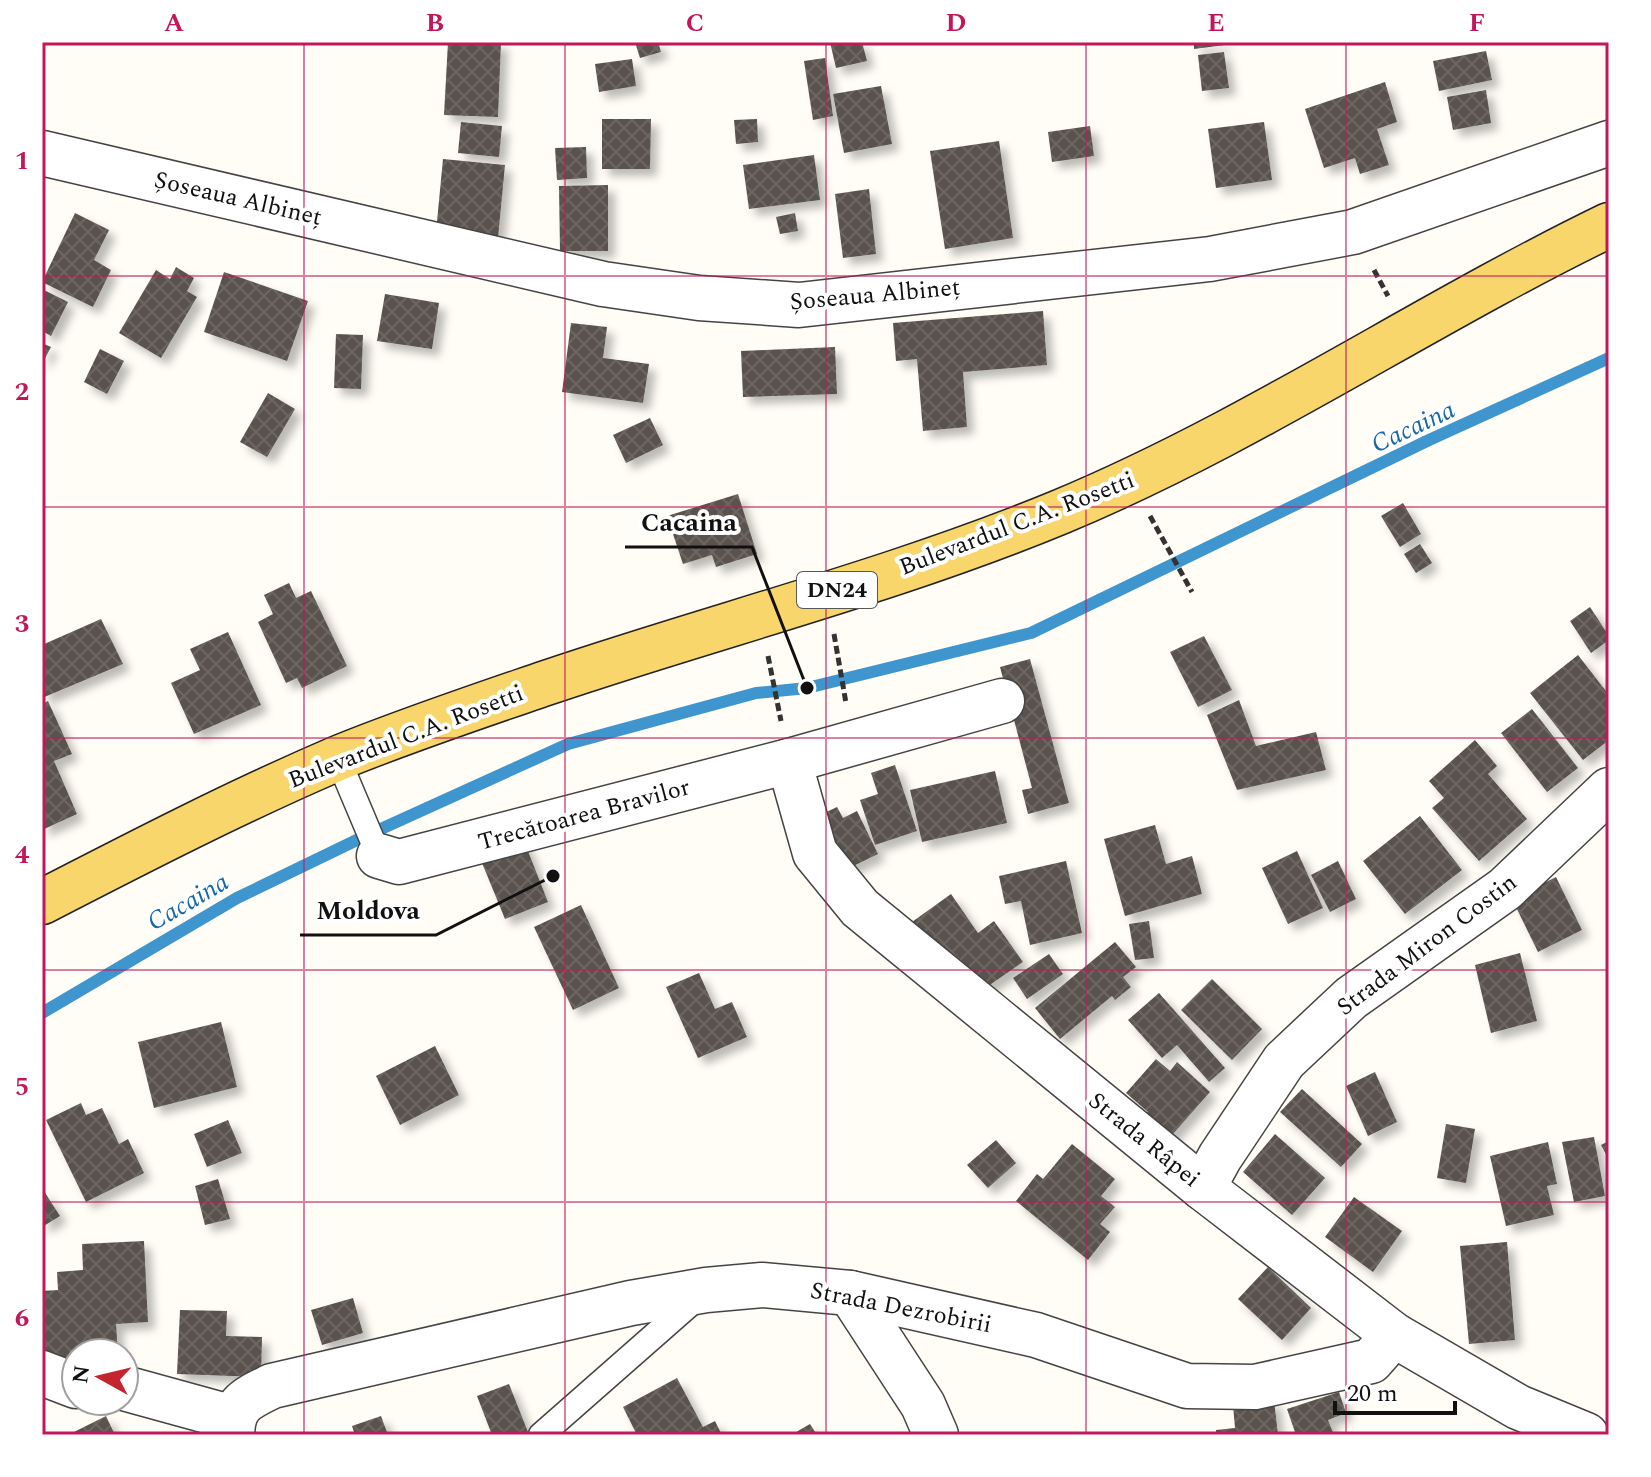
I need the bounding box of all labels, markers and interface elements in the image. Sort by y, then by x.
text: A [164,3,184,43]
text: B [426,3,444,43]
text: C [686,3,704,43]
text: D [946,3,966,43]
text: E [1207,3,1225,43]
text: F [1469,3,1485,43]
text: 1 [15,141,29,181]
street label: Șoseaua Albineț [151,162,325,236]
street label: Șoseaua Albineț [788,270,962,320]
text: 2 [15,372,29,412]
water label: Cacaina [1364,390,1462,464]
street label: Bulevardul C.A. Rosetti [894,463,1140,585]
callout: Cacaina [625,497,752,547]
text: Cacaina [641,503,738,543]
road number: DN24 [797,572,877,608]
text: 3 [15,604,29,644]
street label: Bulevardul C.A. Rosetti [283,676,529,798]
street label: Trecătoarea Bravilor [474,769,694,861]
text: 4 [15,835,30,875]
water label: Cacaina [140,862,236,942]
street label: Strada Miron Costin [1329,865,1525,1025]
callout: Moldova [300,885,436,935]
text: Moldova [316,891,420,931]
text: 5 [15,1067,29,1107]
street label: Strada Râpei [1080,1084,1208,1196]
street label: Strada Dezrobirii [807,1273,995,1343]
text: 6 [15,1298,29,1338]
north arrow [60,1337,140,1417]
text: N [64,1363,99,1386]
scale bar [1335,1365,1455,1415]
text: 20 m [1347,1376,1398,1412]

